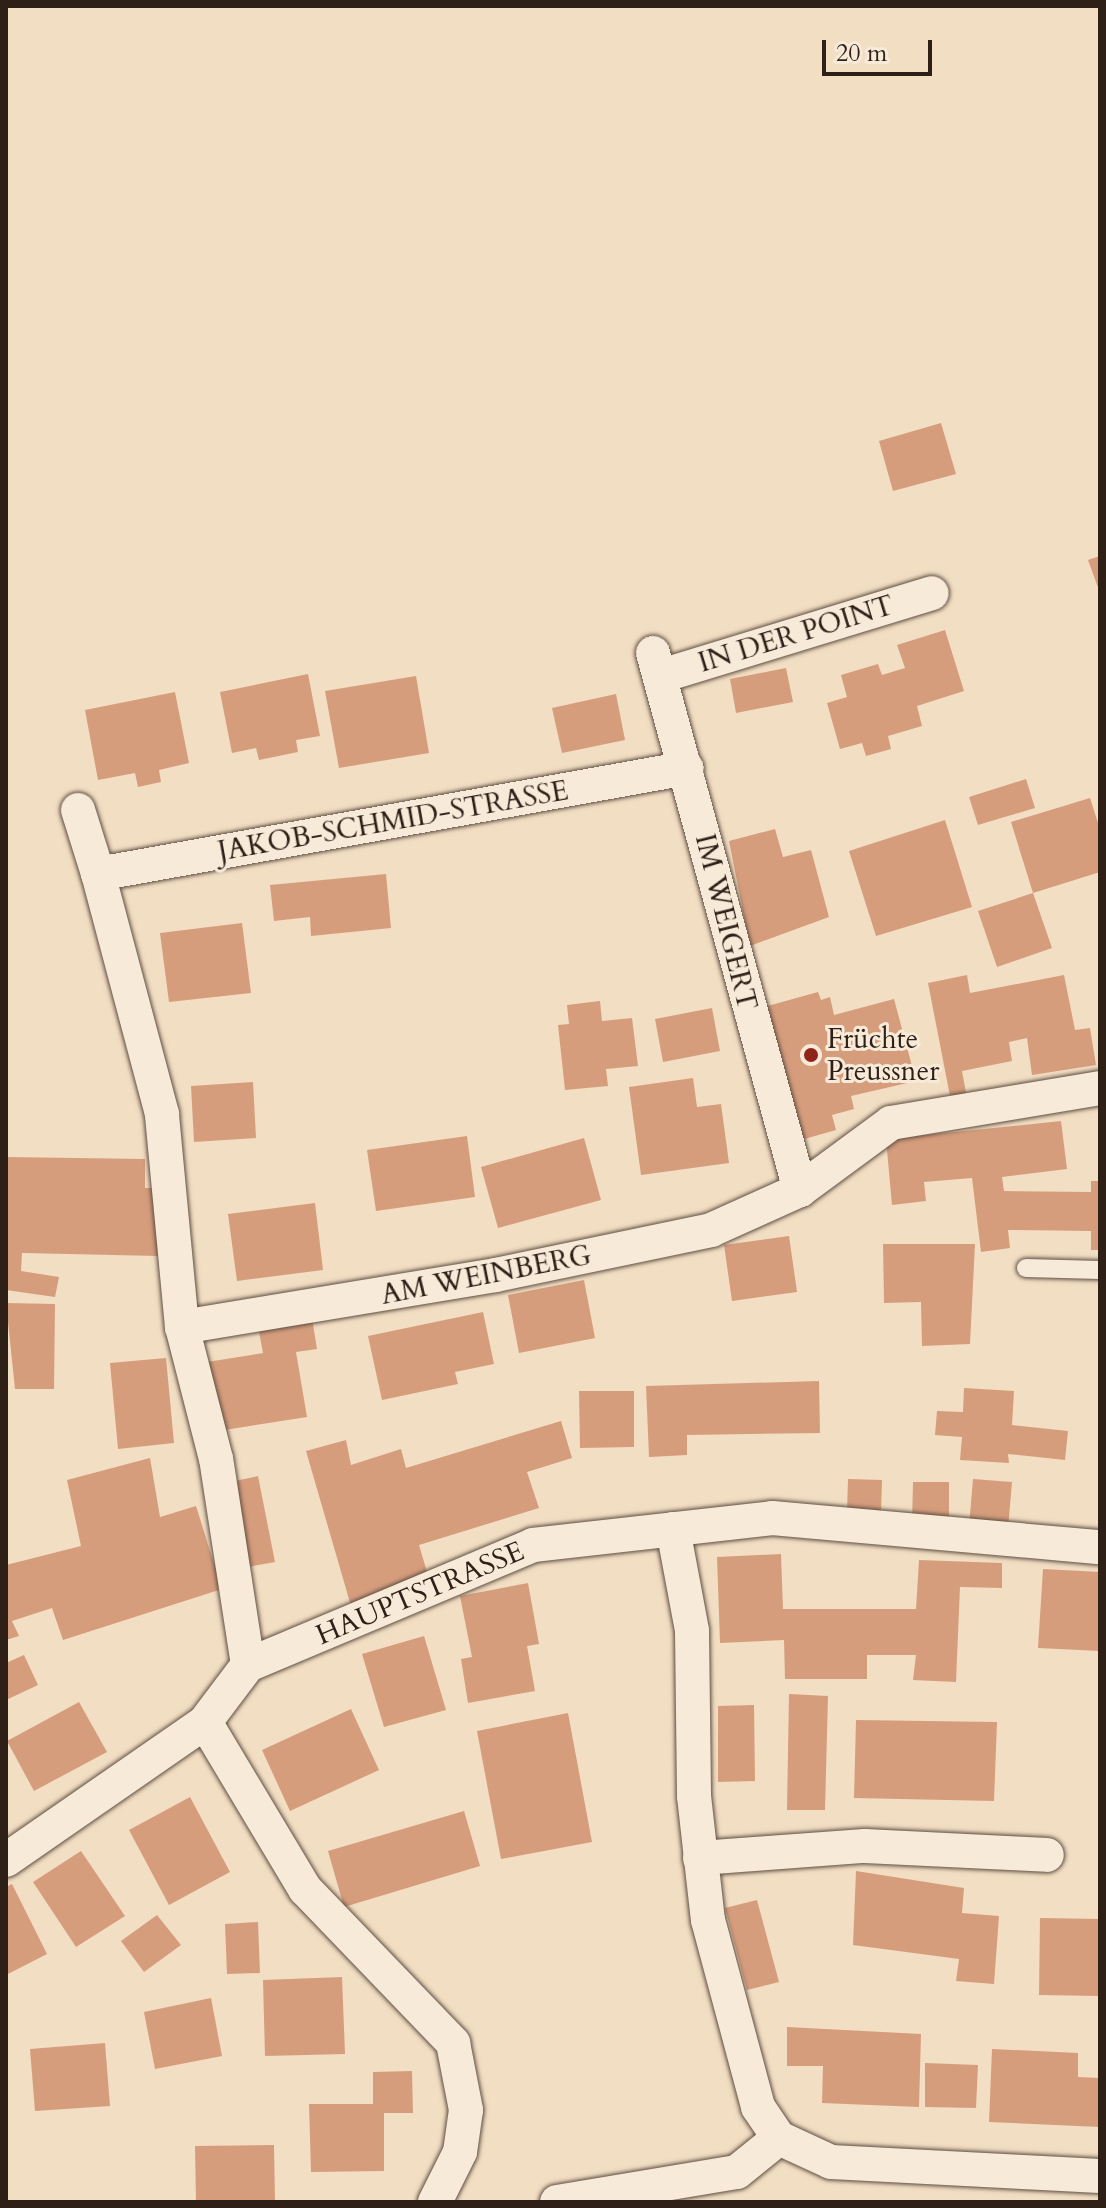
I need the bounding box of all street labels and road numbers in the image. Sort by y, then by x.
street label: IN DER POINT [694,588,898,680]
street label: JAKOB-SCHMID-STRASSE [215,774,571,868]
street label: IM WEIGERT [688,830,764,1014]
street label: AM WEINBERG [378,1238,594,1312]
street label: HAUPTSTRASSE [311,1534,529,1652]

